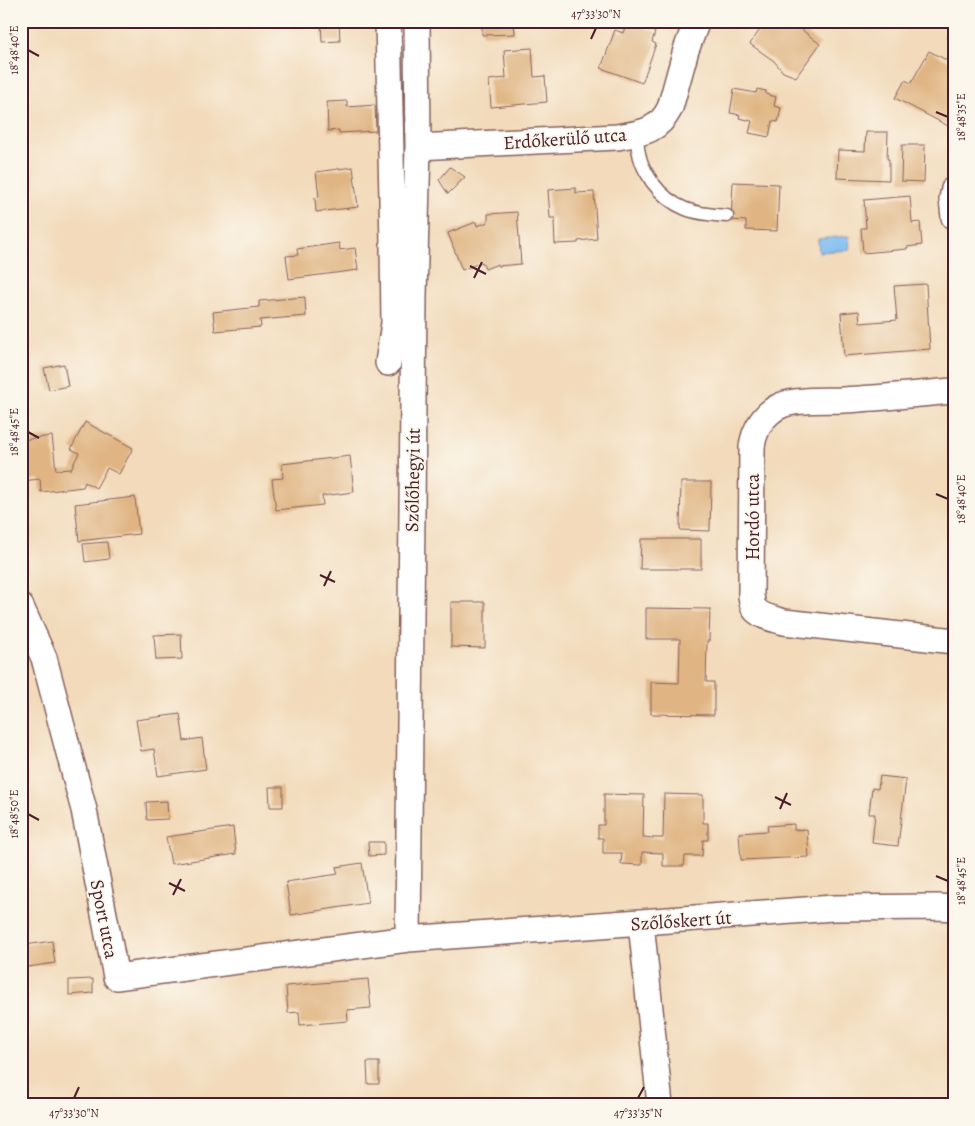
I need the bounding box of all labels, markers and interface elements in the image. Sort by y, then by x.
text: 47°33'30"N [571,6,621,22]
text: 18°48'40"E [6,25,22,75]
text: 18°48'35"E [953,93,969,141]
street label: Erdőkerülő utca [502,122,628,156]
text: 18°48'45"E [6,408,22,456]
street label: Szőlőhegyi út [399,428,427,532]
street label: Hordó utca [740,473,766,561]
text: 18°48'40"E [953,474,969,524]
text: 18°48'50"E [6,789,22,839]
text: 18°48'45"E [953,857,969,905]
street label: Sport utca [84,877,124,961]
street label: Szőlőskert út [630,904,733,938]
text: 47°33'30"N [49,1105,99,1121]
text: 47°33'35"N [614,1105,663,1121]

